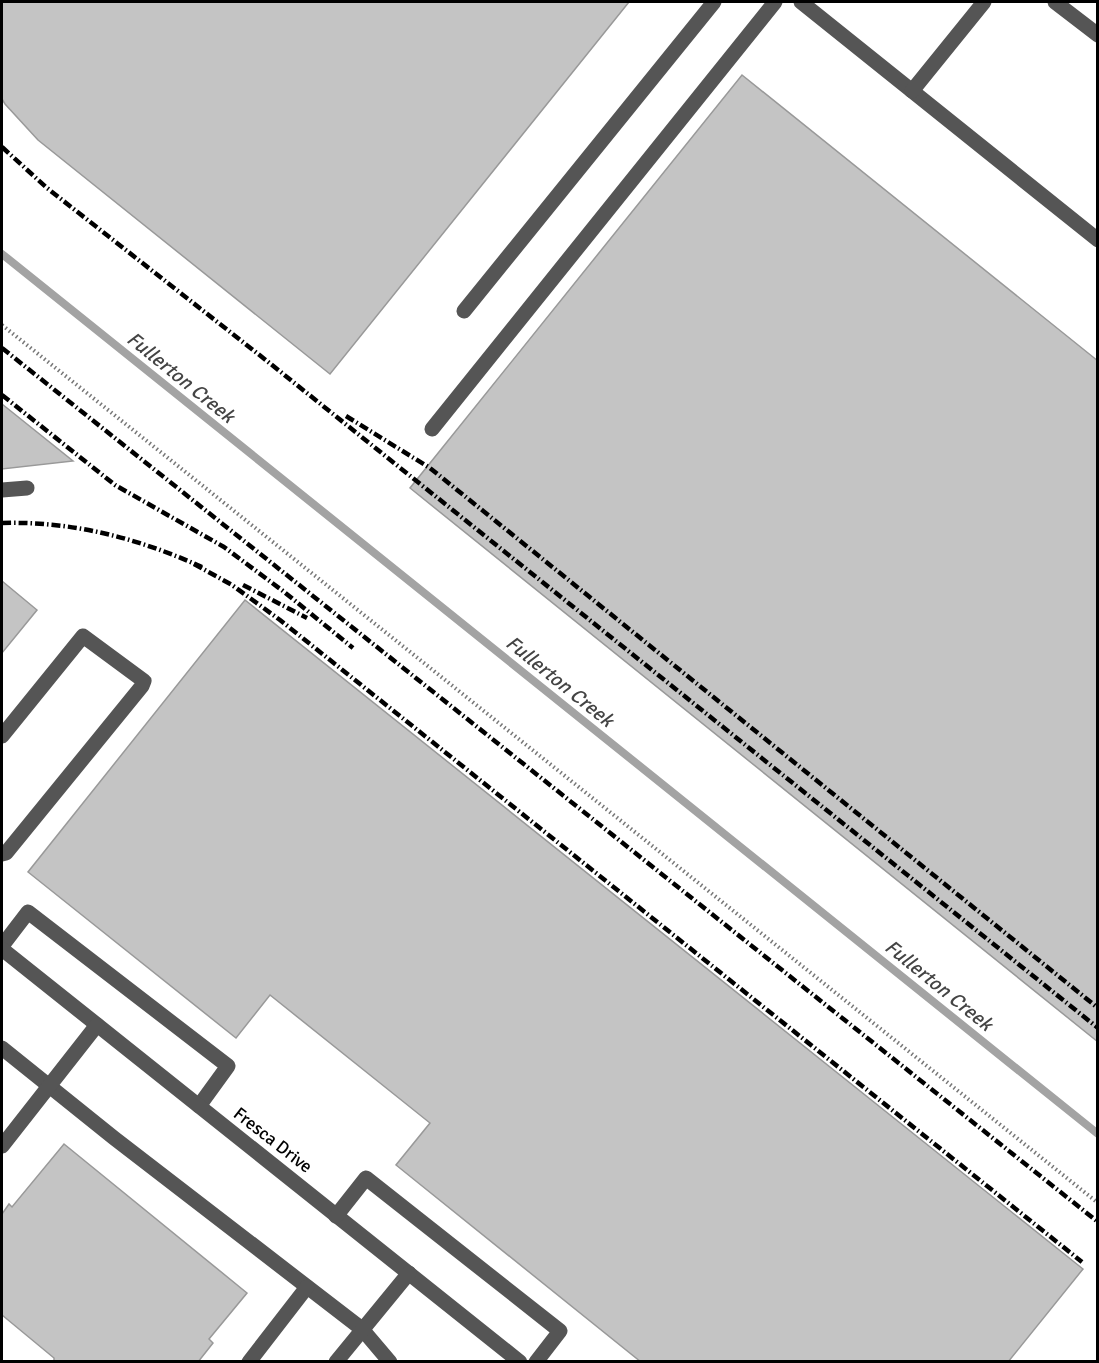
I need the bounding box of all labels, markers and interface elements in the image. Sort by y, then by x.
water label: Fullerton Creek [122,326,241,430]
water label: Fullerton Creek [501,630,620,734]
water label: Fullerton Creek [880,934,999,1038]
street label: Fresca Drive [229,1102,317,1178]

